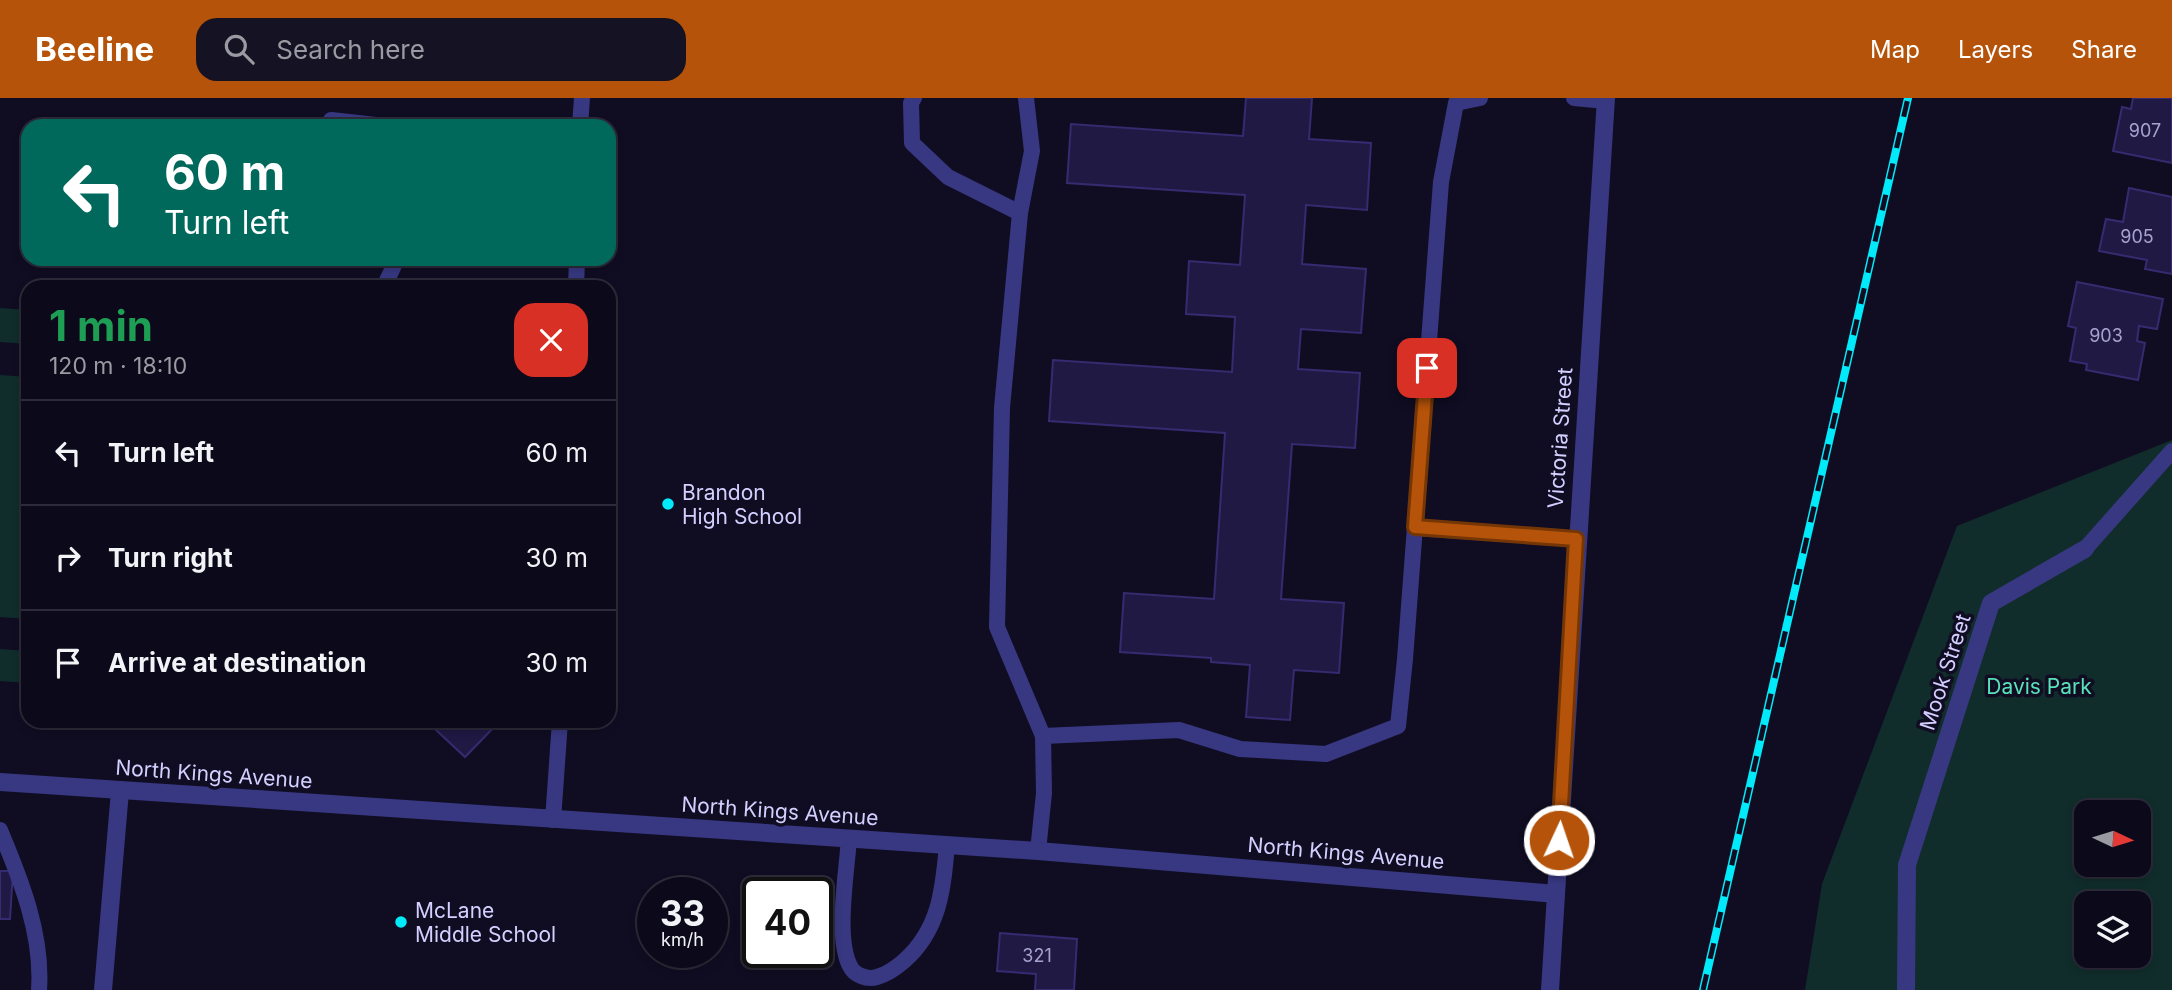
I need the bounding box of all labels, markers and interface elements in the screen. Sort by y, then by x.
search box [196,18,686,81]
text: Beeline [35,29,154,69]
icon: search [220,30,258,68]
text: Search here [276,34,425,65]
text: Map [1870,35,1920,64]
text: Layers [1958,35,2033,64]
text: Share [2071,35,2137,64]
house number: 907 [2129,120,2161,141]
text: 60 m [164,143,285,202]
icon: left [49,147,140,238]
text: Turn left [164,203,289,242]
house number: 905 [2120,226,2154,247]
text: 1 min [49,300,153,351]
button: close [514,303,588,377]
house number: 903 [2089,325,2123,346]
pin [1397,338,1457,398]
icon: arrive [1408,349,1446,387]
text: 120 m · 18:10 [49,352,187,380]
street label: Victoria Street [1543,367,1577,509]
icon: left [49,434,87,472]
text: Turn left [108,437,214,468]
text: 60 m [525,437,588,468]
place label: Brandon High School [682,480,802,529]
marker: Brandon High School [660,496,676,512]
icon: right [49,539,87,577]
text: Turn right [108,542,233,573]
text: 30 m [525,542,588,573]
street label: Mook Street [1914,611,1976,733]
icon: arrive [49,644,87,682]
text: Arrive at destination [108,647,367,678]
text: 30 m [525,647,588,678]
park label: Davis Park [1986,674,2092,699]
street label: North Kings Avenue [115,755,313,793]
street label: North Kings Avenue [681,792,879,830]
north arrow [2074,800,2151,877]
map controls [2074,800,2151,968]
position arrow [1522,803,1596,877]
street label: North Kings Avenue [1247,832,1445,874]
speed limit sign: 40 [742,877,833,968]
button: layers [2074,891,2151,968]
text: 33 [660,892,705,934]
place label: McLane Middle School [415,898,556,947]
marker: McLane Middle School [393,914,409,930]
text: km/h [661,929,704,950]
house number: 321 [1022,945,1052,966]

